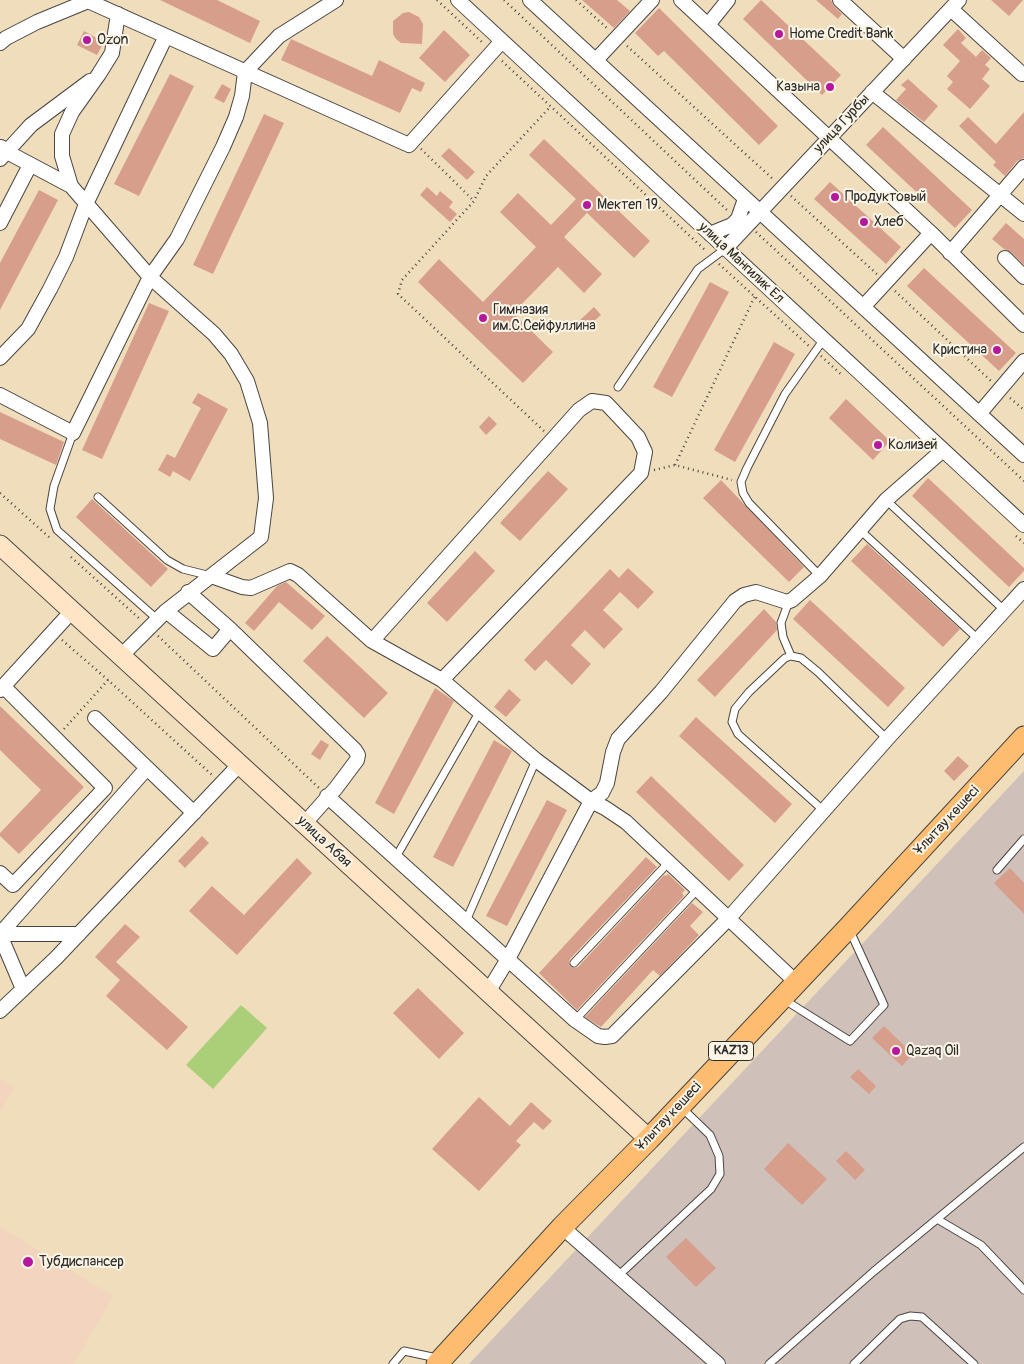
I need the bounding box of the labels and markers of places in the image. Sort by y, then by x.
place label: Home Credit Bank [789,26,893,42]
marker: Home Credit Bank [773,28,785,40]
place label: Ozon [97,32,128,48]
marker: Ozon [81,34,93,46]
place label: Казына [776,79,820,95]
marker: Казына [824,81,836,93]
place label: Продуктовый [845,189,926,205]
marker: Продуктовый [829,191,841,203]
place label: Мектеп 19 [597,197,658,213]
marker: Мектеп 19 [581,199,593,211]
place label: Хлеб [874,214,904,230]
marker: Хлеб [858,216,870,228]
place label: Гимназия им.С.Сейфуллина [493,302,596,334]
marker: Гимназия им.С.Сейфуллина [477,312,489,324]
place label: Кристина [933,342,987,358]
marker: Кристина [991,344,1003,356]
place label: Колизей [888,437,938,453]
marker: Колизей [872,439,884,451]
place label: Qazaq Oil [906,1043,959,1059]
marker: Qazaq Oil [890,1045,902,1057]
place label: Тубдиспансер [39,1254,124,1270]
marker: Тубдиспансер [21,1255,35,1269]

